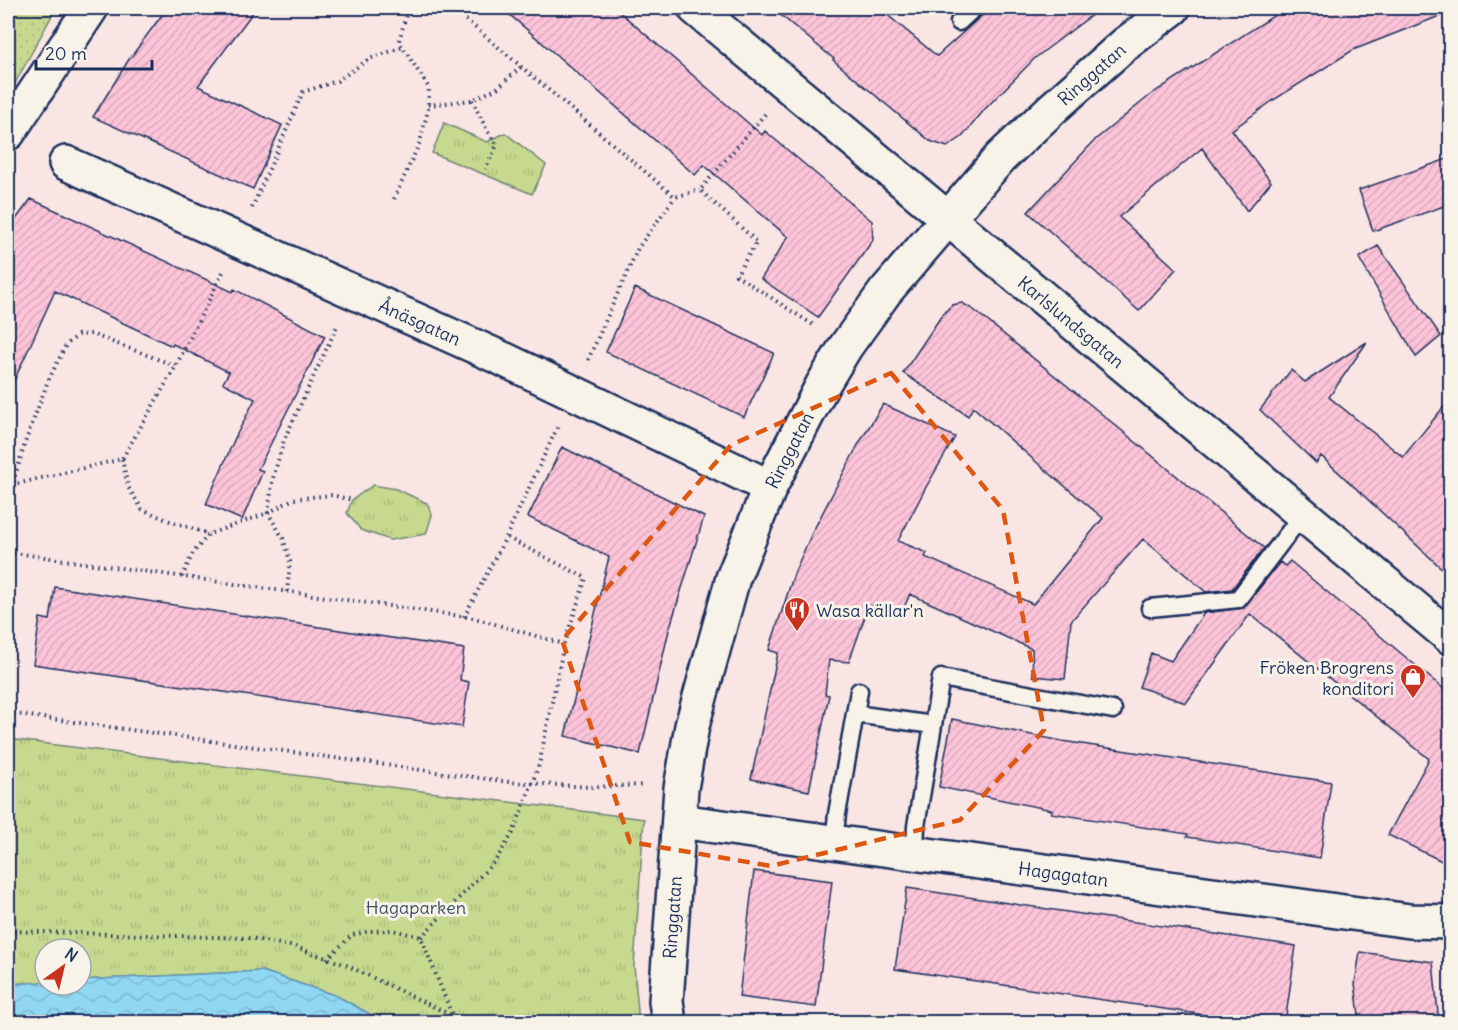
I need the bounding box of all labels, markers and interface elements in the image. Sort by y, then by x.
scale bar [36,33,152,71]
street label: Ringgatan [1053,38,1130,110]
text: 20 m [45,42,87,65]
street label: Karlslundsgatan [1013,271,1129,373]
street label: Ånäsgatan [375,293,465,350]
street label: Ringgatan [760,408,818,492]
restaurant icon: Wasa källar'n [782,595,812,633]
place label: Wasa källar'n [816,599,924,622]
place label: Fröken Brogrens konditori [1260,656,1394,700]
shop icon: Fröken Brogrens konditori [1398,662,1428,700]
street label: Hagagatan [1017,856,1110,891]
street label: Ringgatan [657,875,686,960]
park label: Hagaparken [366,896,466,919]
north arrow [33,937,93,997]
text: N [61,943,82,966]

